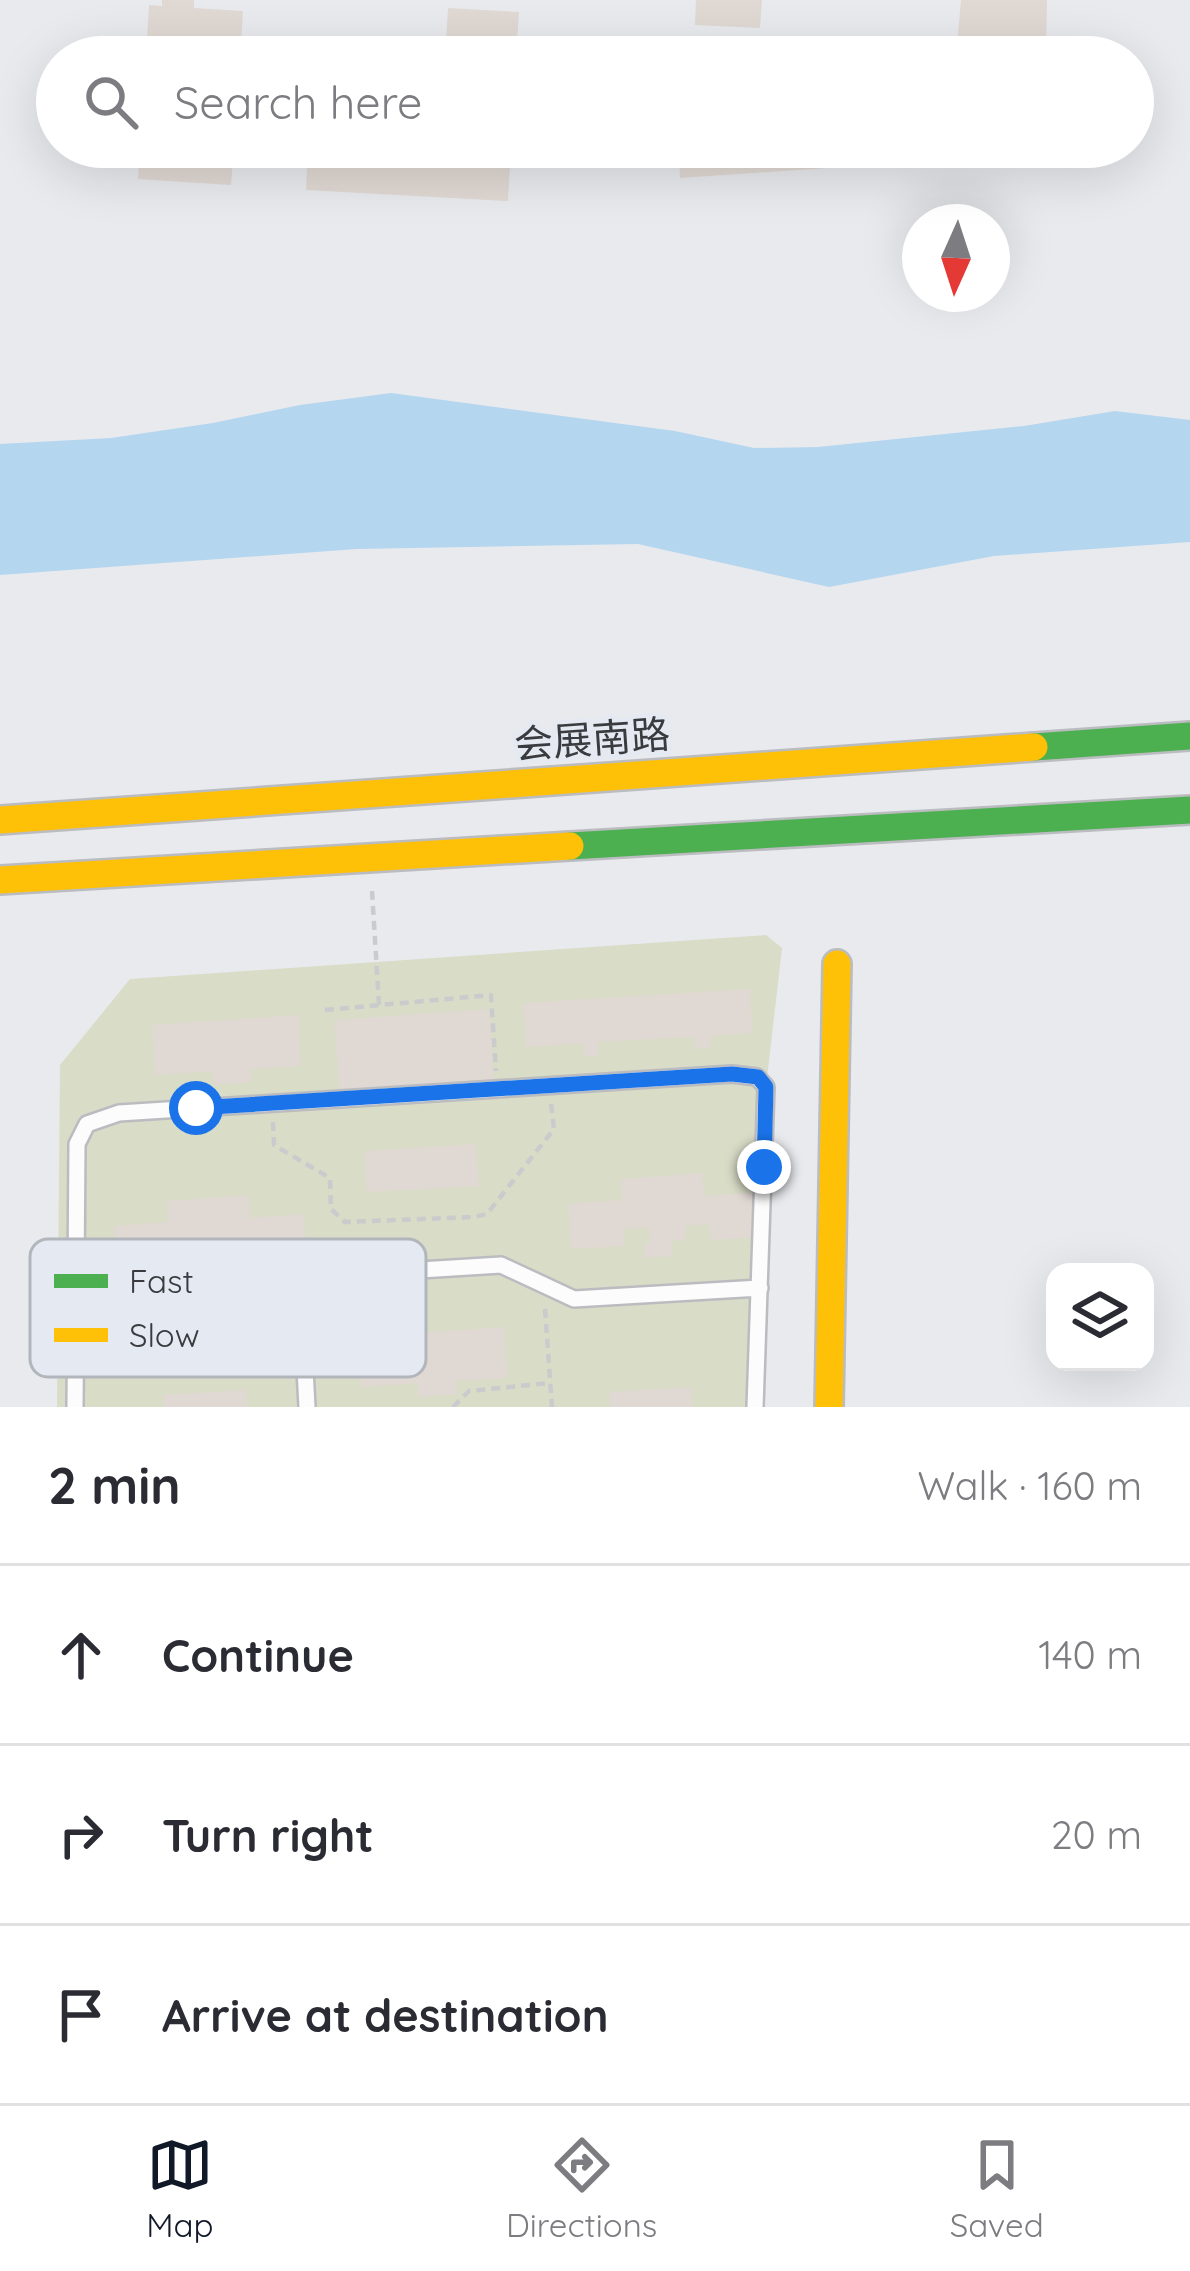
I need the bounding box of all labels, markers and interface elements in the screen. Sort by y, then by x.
search box [36,36,1154,168]
icon: search [78,69,144,135]
text: Search here [174,74,422,130]
north arrow [902,204,1010,312]
street label: 会展南路 [512,709,671,768]
route start [169,1081,223,1135]
route end [737,1140,791,1194]
legend [30,1239,426,1377]
text: Fast [129,1260,194,1301]
map controls [1046,1263,1154,1371]
button: layers [1046,1263,1154,1371]
text: Slow [129,1314,200,1355]
text: 2 min [48,1453,181,1517]
text: Walk · 160 m [917,1461,1142,1510]
icon: ahead [48,1622,114,1688]
text: Continue [162,1627,354,1683]
text: 140 m [1038,1630,1142,1679]
icon: right [48,1802,114,1868]
text: Turn right [162,1807,374,1863]
text: 20 m [1051,1810,1142,1859]
icon: arrive [48,1982,114,2048]
text: Arrive at destination [162,1987,608,2043]
tab: Map [146,2132,214,2245]
tab: Directions [506,2132,657,2245]
tab: Saved [950,2132,1044,2245]

